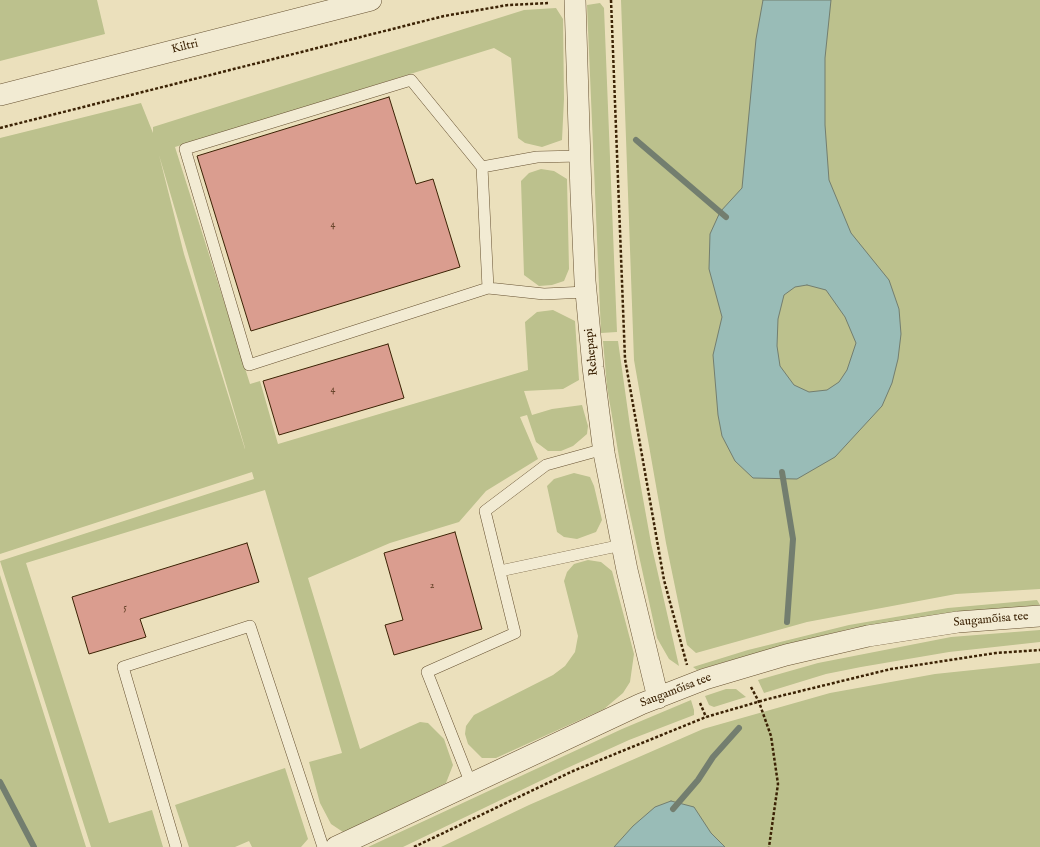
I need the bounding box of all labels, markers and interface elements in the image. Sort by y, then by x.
street label: Kiltri [170,37,200,57]
house number: 4 [331,219,335,231]
street label: Rehepapi [582,327,602,377]
house number: 4 [331,384,335,396]
house number: 2 [430,580,434,592]
house number: 5 [123,602,127,614]
street label: Saugamõisa tee [953,610,1029,630]
street label: Saugamõisa tee [638,671,714,711]

